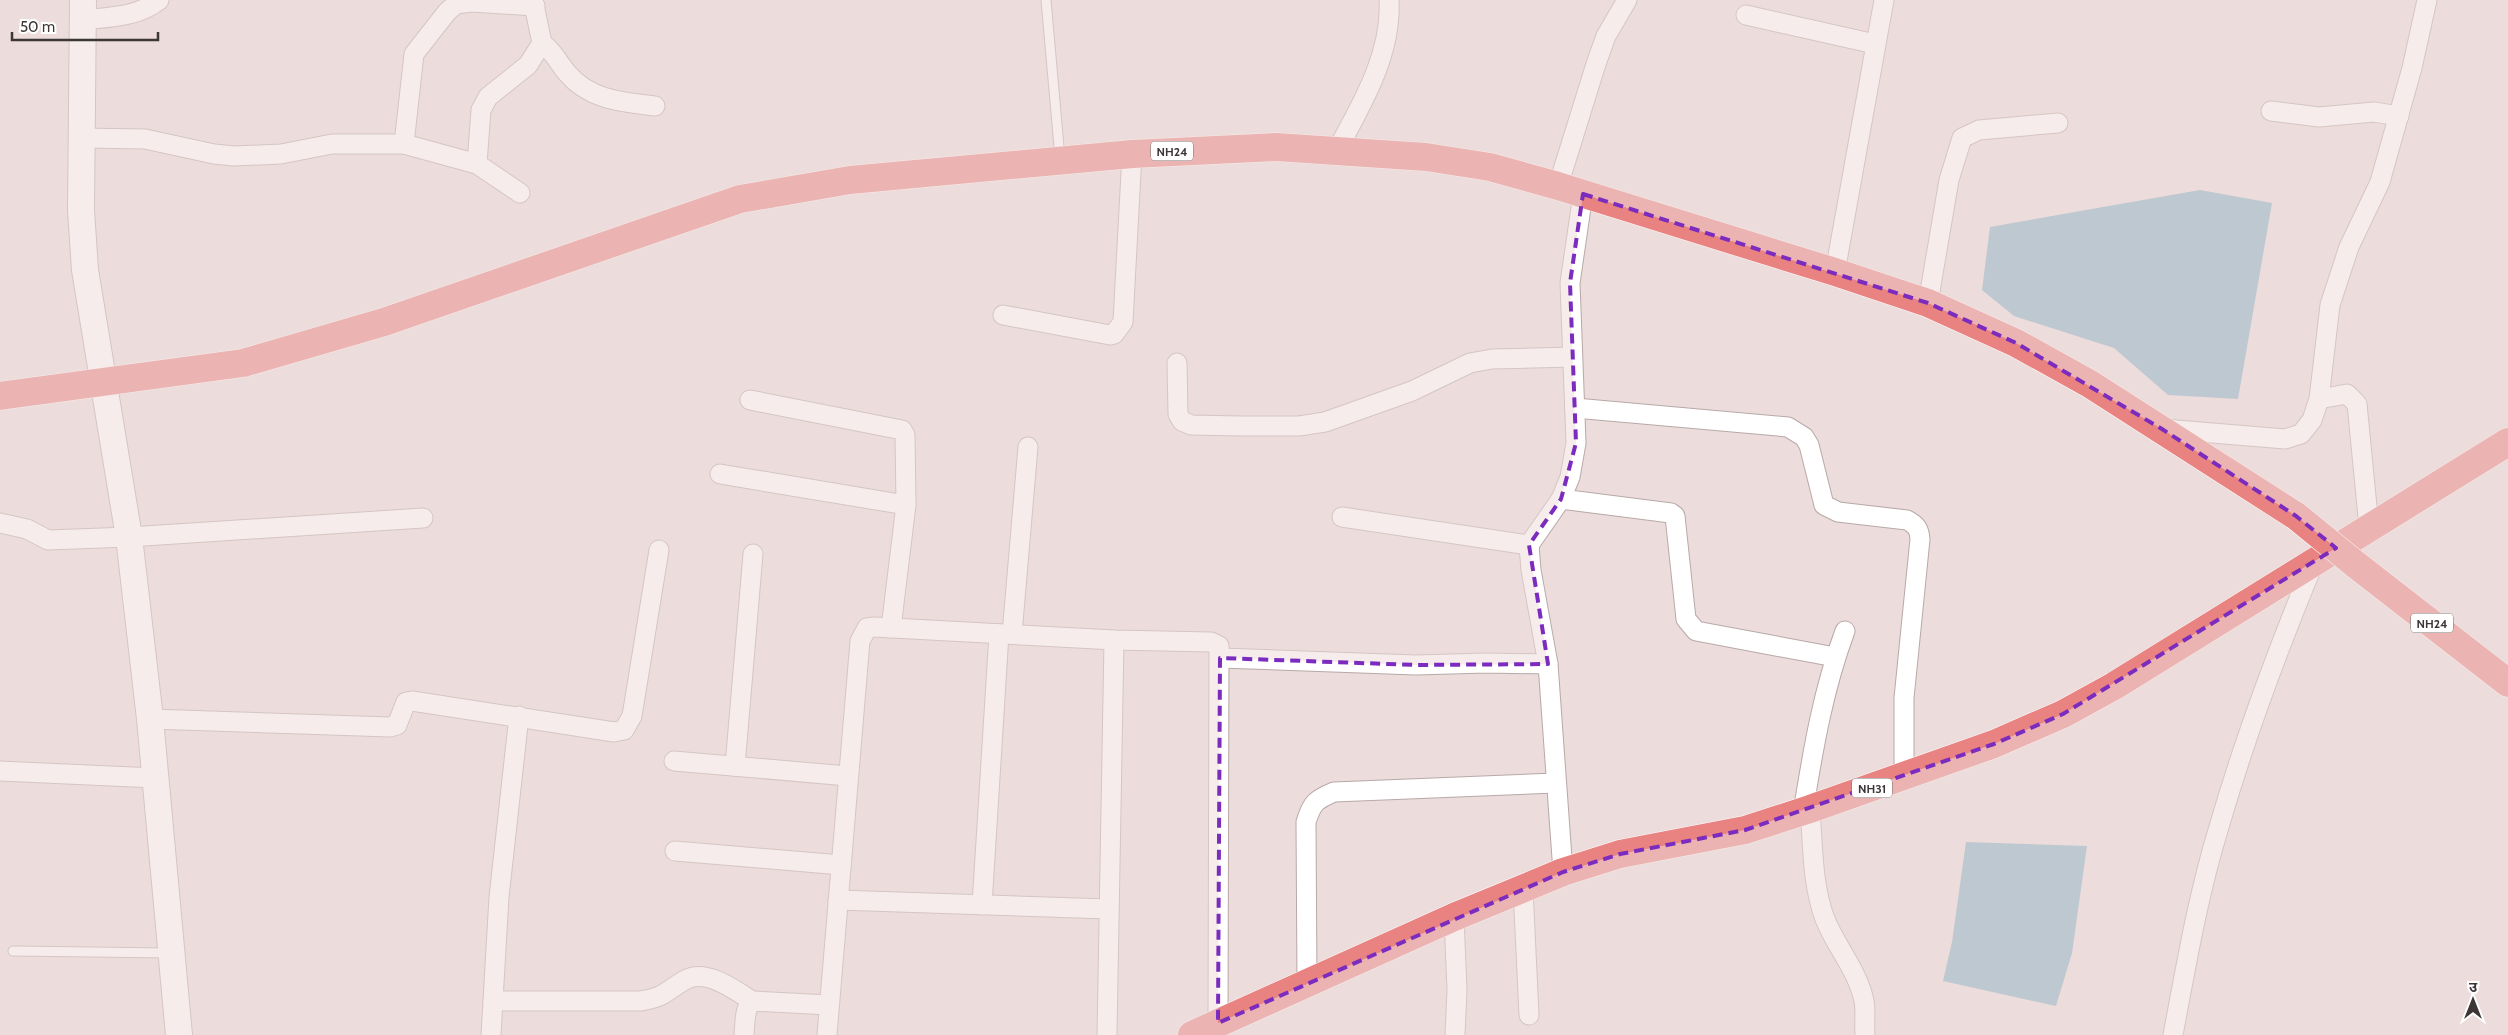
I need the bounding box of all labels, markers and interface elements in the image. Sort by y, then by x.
scale bar [12,10,159,42]
text: 50 m [20,18,55,36]
road number: NH24 [1151,142,1193,160]
road number: NH24 [2411,614,2453,632]
road number: NH31 [1852,778,1892,798]
north arrow [2448,975,2498,1025]
text: उ [2469,978,2478,996]

